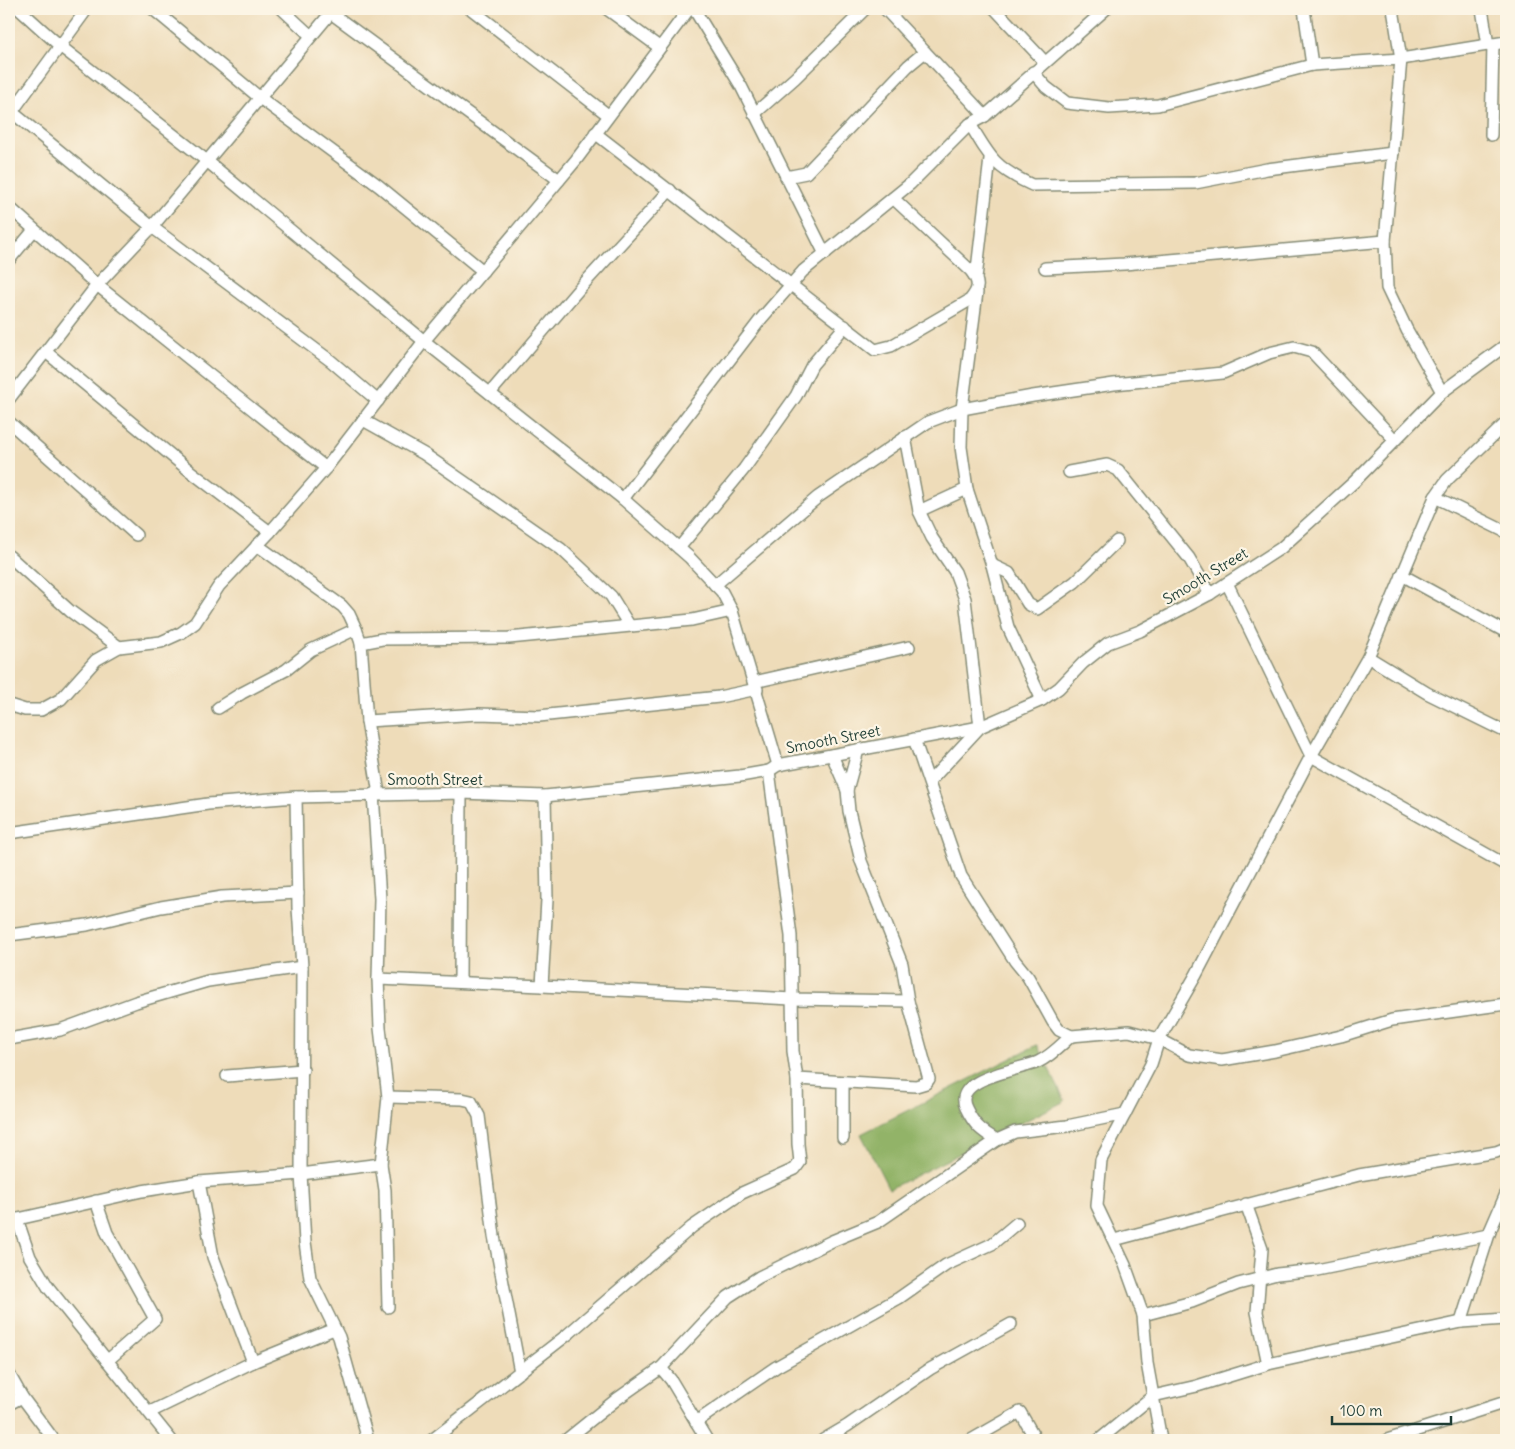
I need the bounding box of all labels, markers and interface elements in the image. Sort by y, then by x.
street label: Smooth Street [1159,543,1251,609]
street label: Smooth Street [784,721,882,757]
street label: Smooth Street [387,770,483,789]
scale bar [1332,1394,1451,1426]
text: 100 m [1340,1401,1382,1420]

